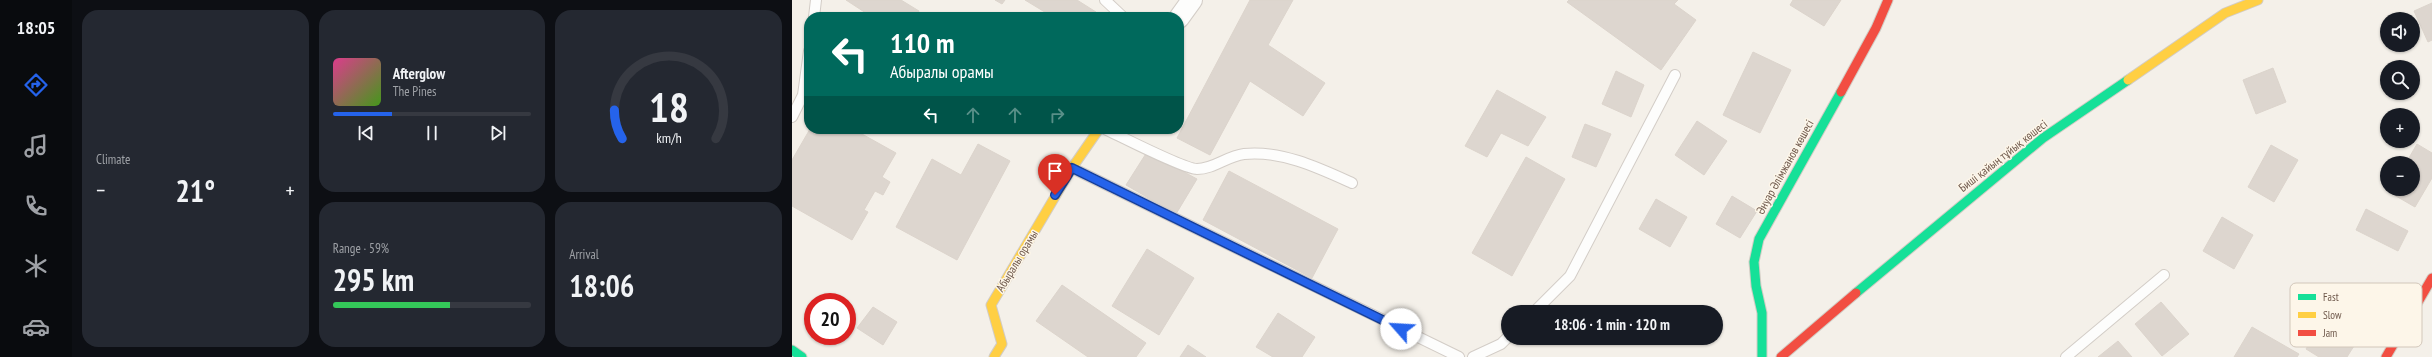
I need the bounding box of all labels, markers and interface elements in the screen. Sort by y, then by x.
map controls [2380,12,2420,196]
button: sound [2380,12,2420,52]
text: 18:05 [17,16,55,39]
text: 110 m [890,24,954,61]
icon: left [824,28,876,80]
text: Абыралы орамы [890,60,994,83]
button: search [2380,60,2420,100]
text: Afterglow [393,64,445,83]
icon: directions [22,71,50,99]
text: 18 [649,80,689,133]
text: The Pines [393,83,436,100]
icon: left [920,104,942,126]
icon: ahead [962,104,984,126]
icon: ahead [1004,104,1026,126]
icon: right [1046,104,1068,126]
button: + [2380,108,2420,148]
street label: Биші қайың тұйық көшесі [1955,116,2050,195]
street label: Әнуар Әлімжанов көшесі [1752,117,1817,217]
icon: previous [355,122,377,144]
icon: pause [421,122,443,144]
icon: next [487,122,509,144]
text: km/h [656,127,681,146]
icon: music [22,132,50,160]
text: Climate [96,151,130,168]
pin [1038,154,1072,195]
button: − [2380,156,2420,196]
icon: arrive [1044,160,1066,182]
text: 21° [176,171,215,210]
text: − [96,176,105,204]
text: + [286,176,295,204]
icon: phone [22,192,50,220]
street label: Абыралы орамы [992,227,1041,294]
text: Range · 59% [333,240,389,257]
text: Arrival [569,246,599,263]
icon: climate [22,252,50,280]
text: 295 km [333,260,414,299]
text: 18:06 [569,266,634,305]
legend [2290,283,2422,347]
text: Fast [2323,290,2339,304]
speed limit sign: 20 [804,293,856,345]
position arrow [1380,308,1422,350]
text: Slow [2323,308,2342,322]
icon: car [22,313,50,341]
text: 18:06 · 1 min · 120 m [1554,315,1670,334]
text: Jam [2322,326,2337,340]

